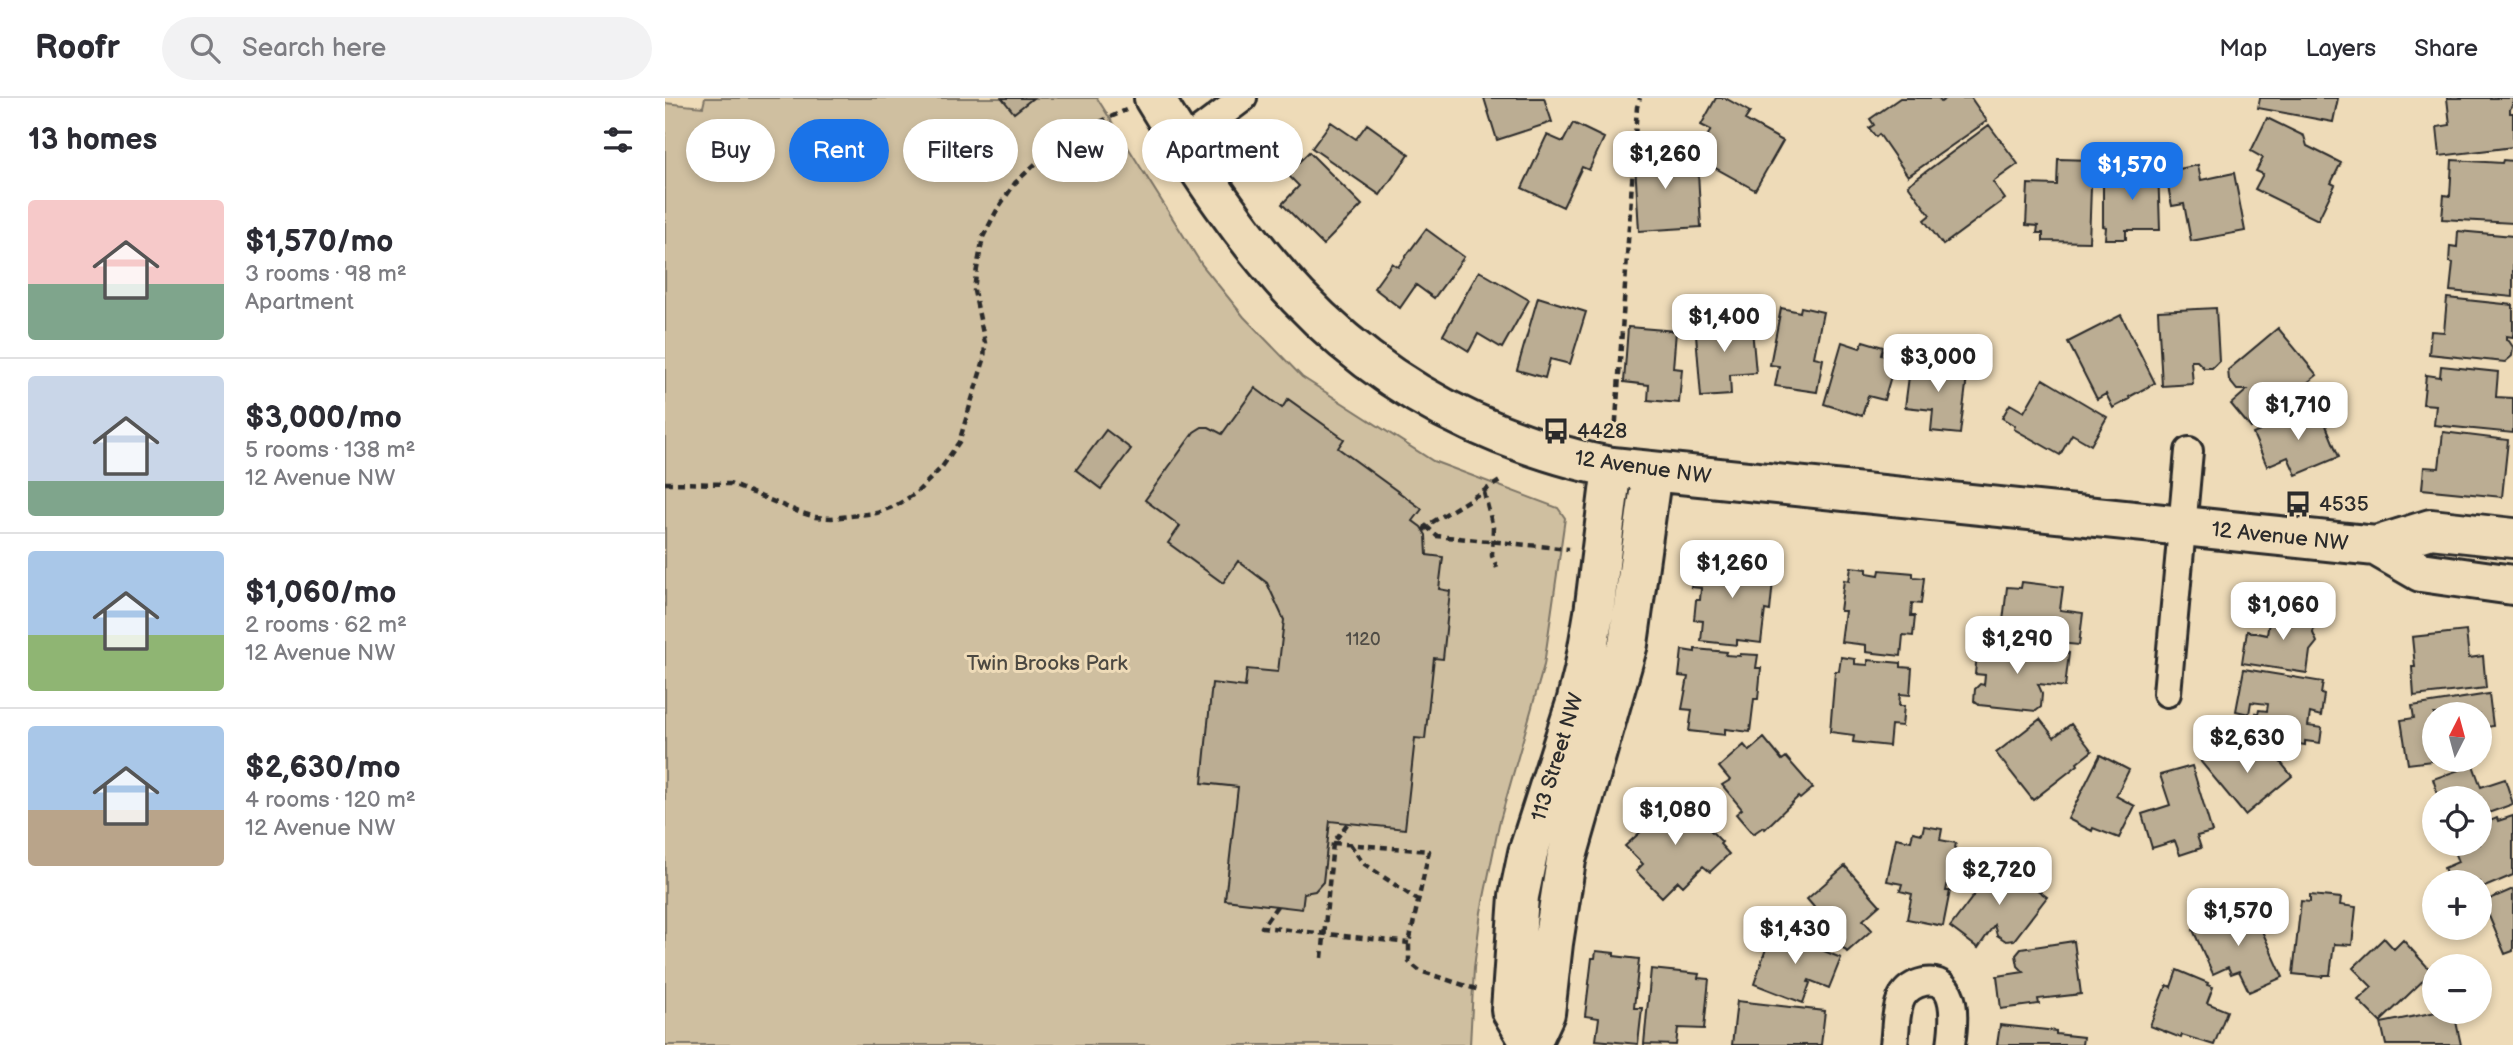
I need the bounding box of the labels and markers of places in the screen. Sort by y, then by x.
pin: $1,260 [1608,132,1722,191]
pin: $1,570 [2075,142,2189,202]
pin: $1,400 [1667,294,1781,354]
pin: $3,000 [1881,334,1995,394]
pin: $1,710 [2241,382,2355,442]
bus stop icon: 4428 [1541,416,1571,446]
place label: 4428 [1577,419,1627,444]
bus stop icon: 4535 [2283,489,2313,519]
place label: 4535 [2319,492,2369,517]
pin: $1,260 [1675,540,1789,600]
pin: $1,060 [2226,582,2340,642]
pin: $1,290 [1960,616,2074,676]
pin: $2,630 [2190,716,2304,775]
pin: $1,080 [1618,788,1732,847]
pin: $2,720 [1942,848,2056,907]
pin: $1,570 [2181,888,2295,948]
pin: $1,430 [1738,906,1852,966]

